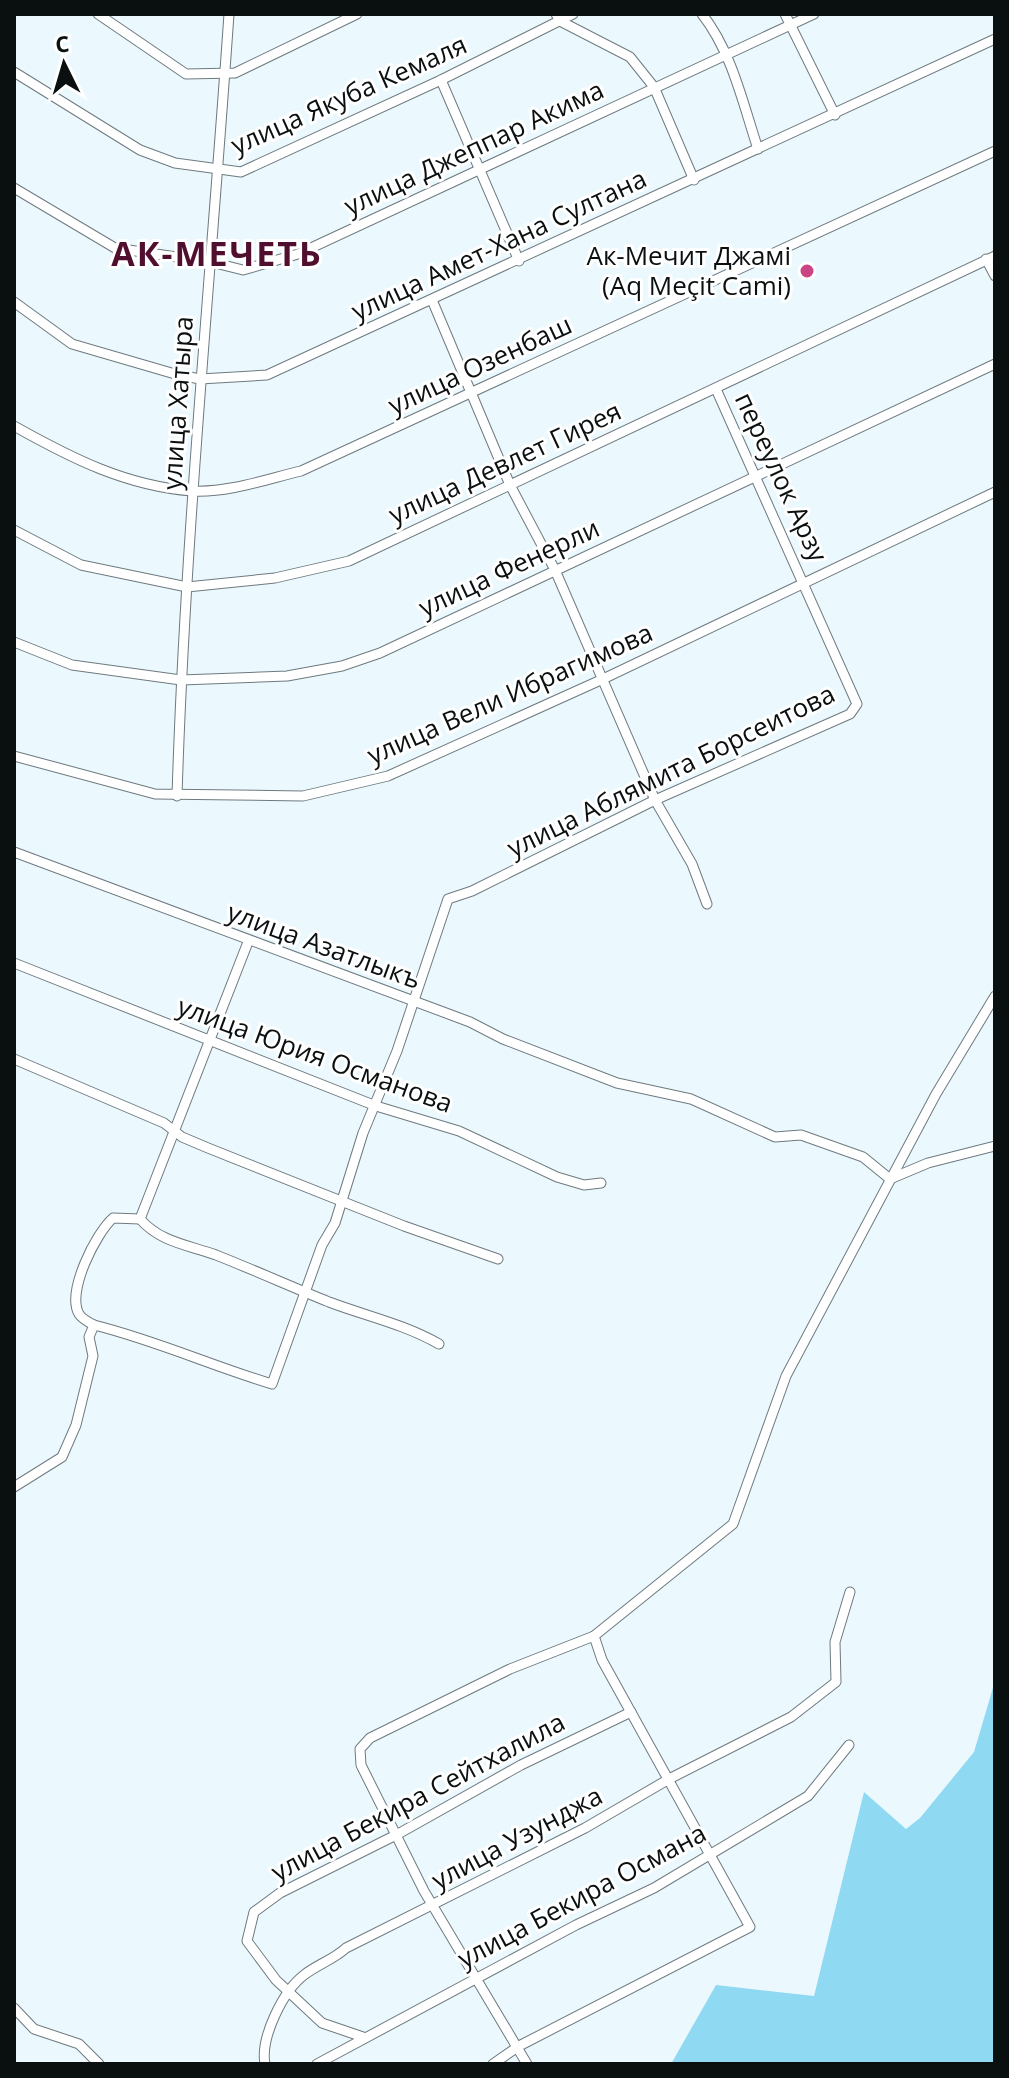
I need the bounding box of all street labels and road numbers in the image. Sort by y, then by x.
street label: улица Якуба Кемаля [225,26,472,162]
street label: улица Джеппар Акима [338,71,609,223]
street label: улица Амет-Хана Султана [345,160,652,328]
street label: улица Озенбаш [382,306,577,422]
street label: улица Хатыра [153,315,201,491]
street label: переулок Арзу [727,386,837,568]
street label: улица Девлет Гирея [382,392,627,532]
street label: улица Фенерли [412,509,605,625]
street label: улица Вели Ибрагимова [361,614,658,772]
street label: улица Аблямита Борсеитова [501,675,840,865]
street label: улица Азатлыкъ [222,893,426,997]
street label: улица Юрия Османова [173,987,458,1121]
street label: улица Бекира Сейтхалила [264,1703,571,1889]
street label: улица Узунджа [425,1777,608,1897]
street label: улица Бекира Османа [451,1814,712,1976]

